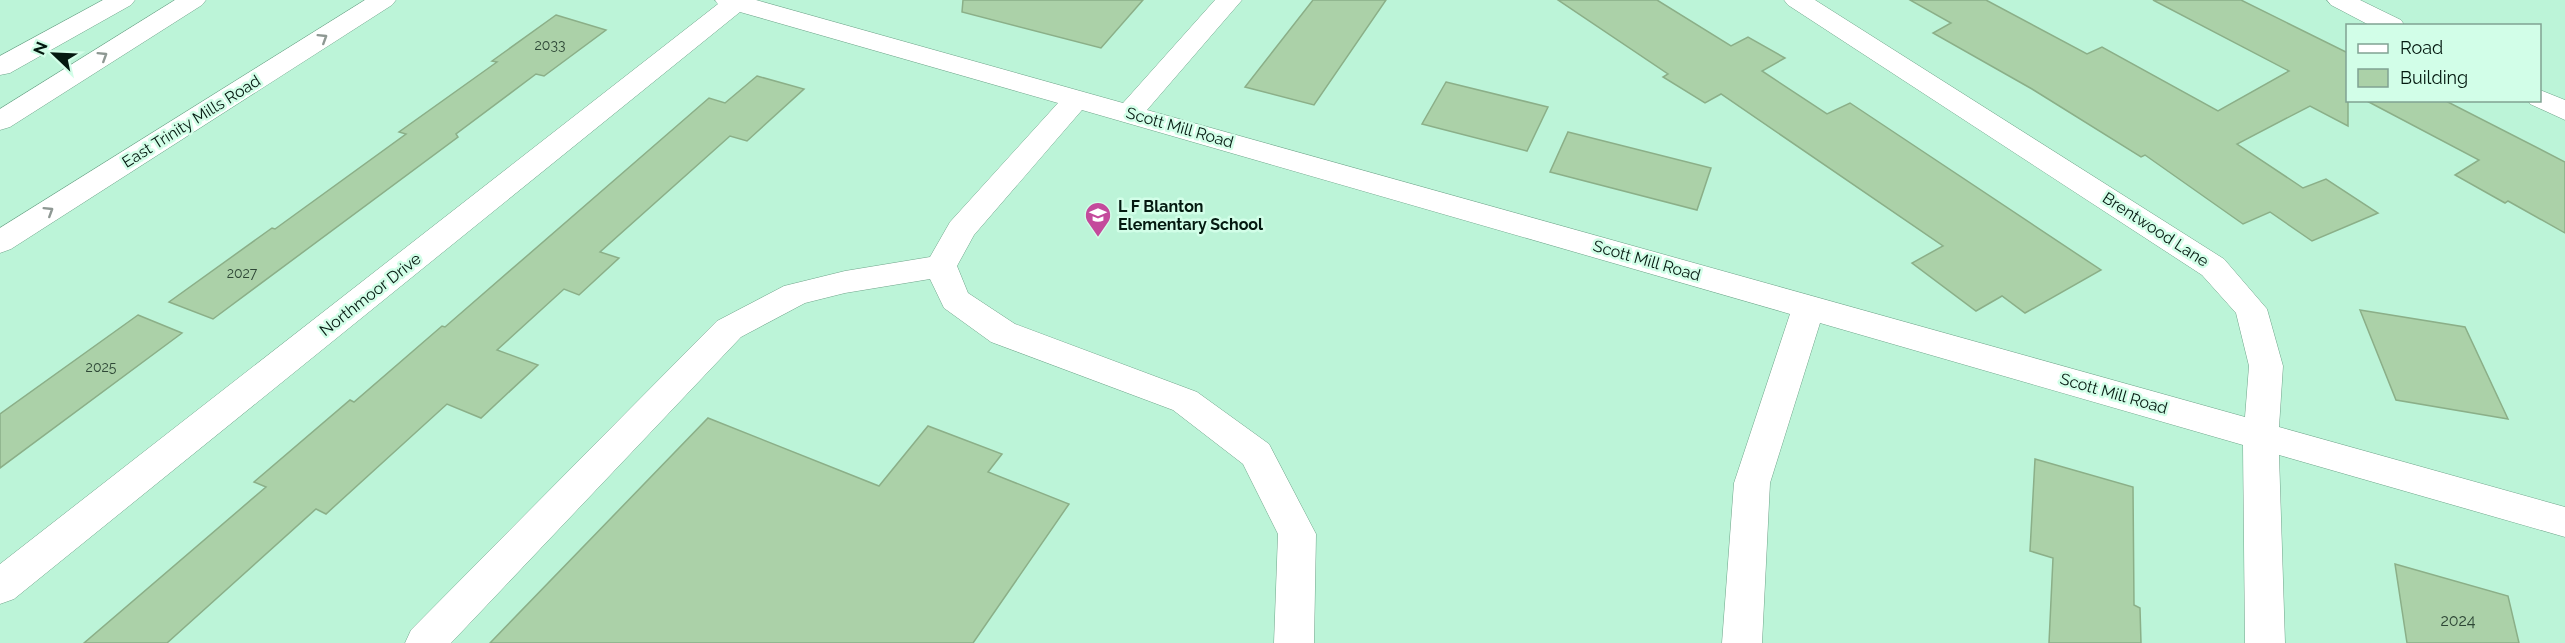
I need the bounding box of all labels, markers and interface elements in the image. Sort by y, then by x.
north arrow [24,24,84,84]
legend [2346,24,2541,102]
one-way arrow [316,34,327,45]
house number: 2033 [535,37,565,53]
text: Road [2400,37,2443,58]
text: N [30,39,52,58]
one-way arrow [97,52,107,64]
text: Building [2400,67,2468,88]
street label: East Trinity Mills Road [119,71,264,172]
street label: Scott Mill Road [1124,103,1236,152]
street label: Brentwood Lane [2099,188,2212,271]
place label: L F Blanton Elementary School [1118,197,1264,234]
school or university icon: L F Blanton Elementary School [1083,200,1113,238]
one-way arrow [43,207,54,218]
street label: Scott Mill Road [1591,236,1703,285]
street label: Northmoor Drive [316,249,425,340]
house number: 2027 [227,265,258,281]
house number: 2025 [86,359,117,375]
street label: Scott Mill Road [2058,369,2170,418]
house number: 2024 [2440,611,2476,630]

